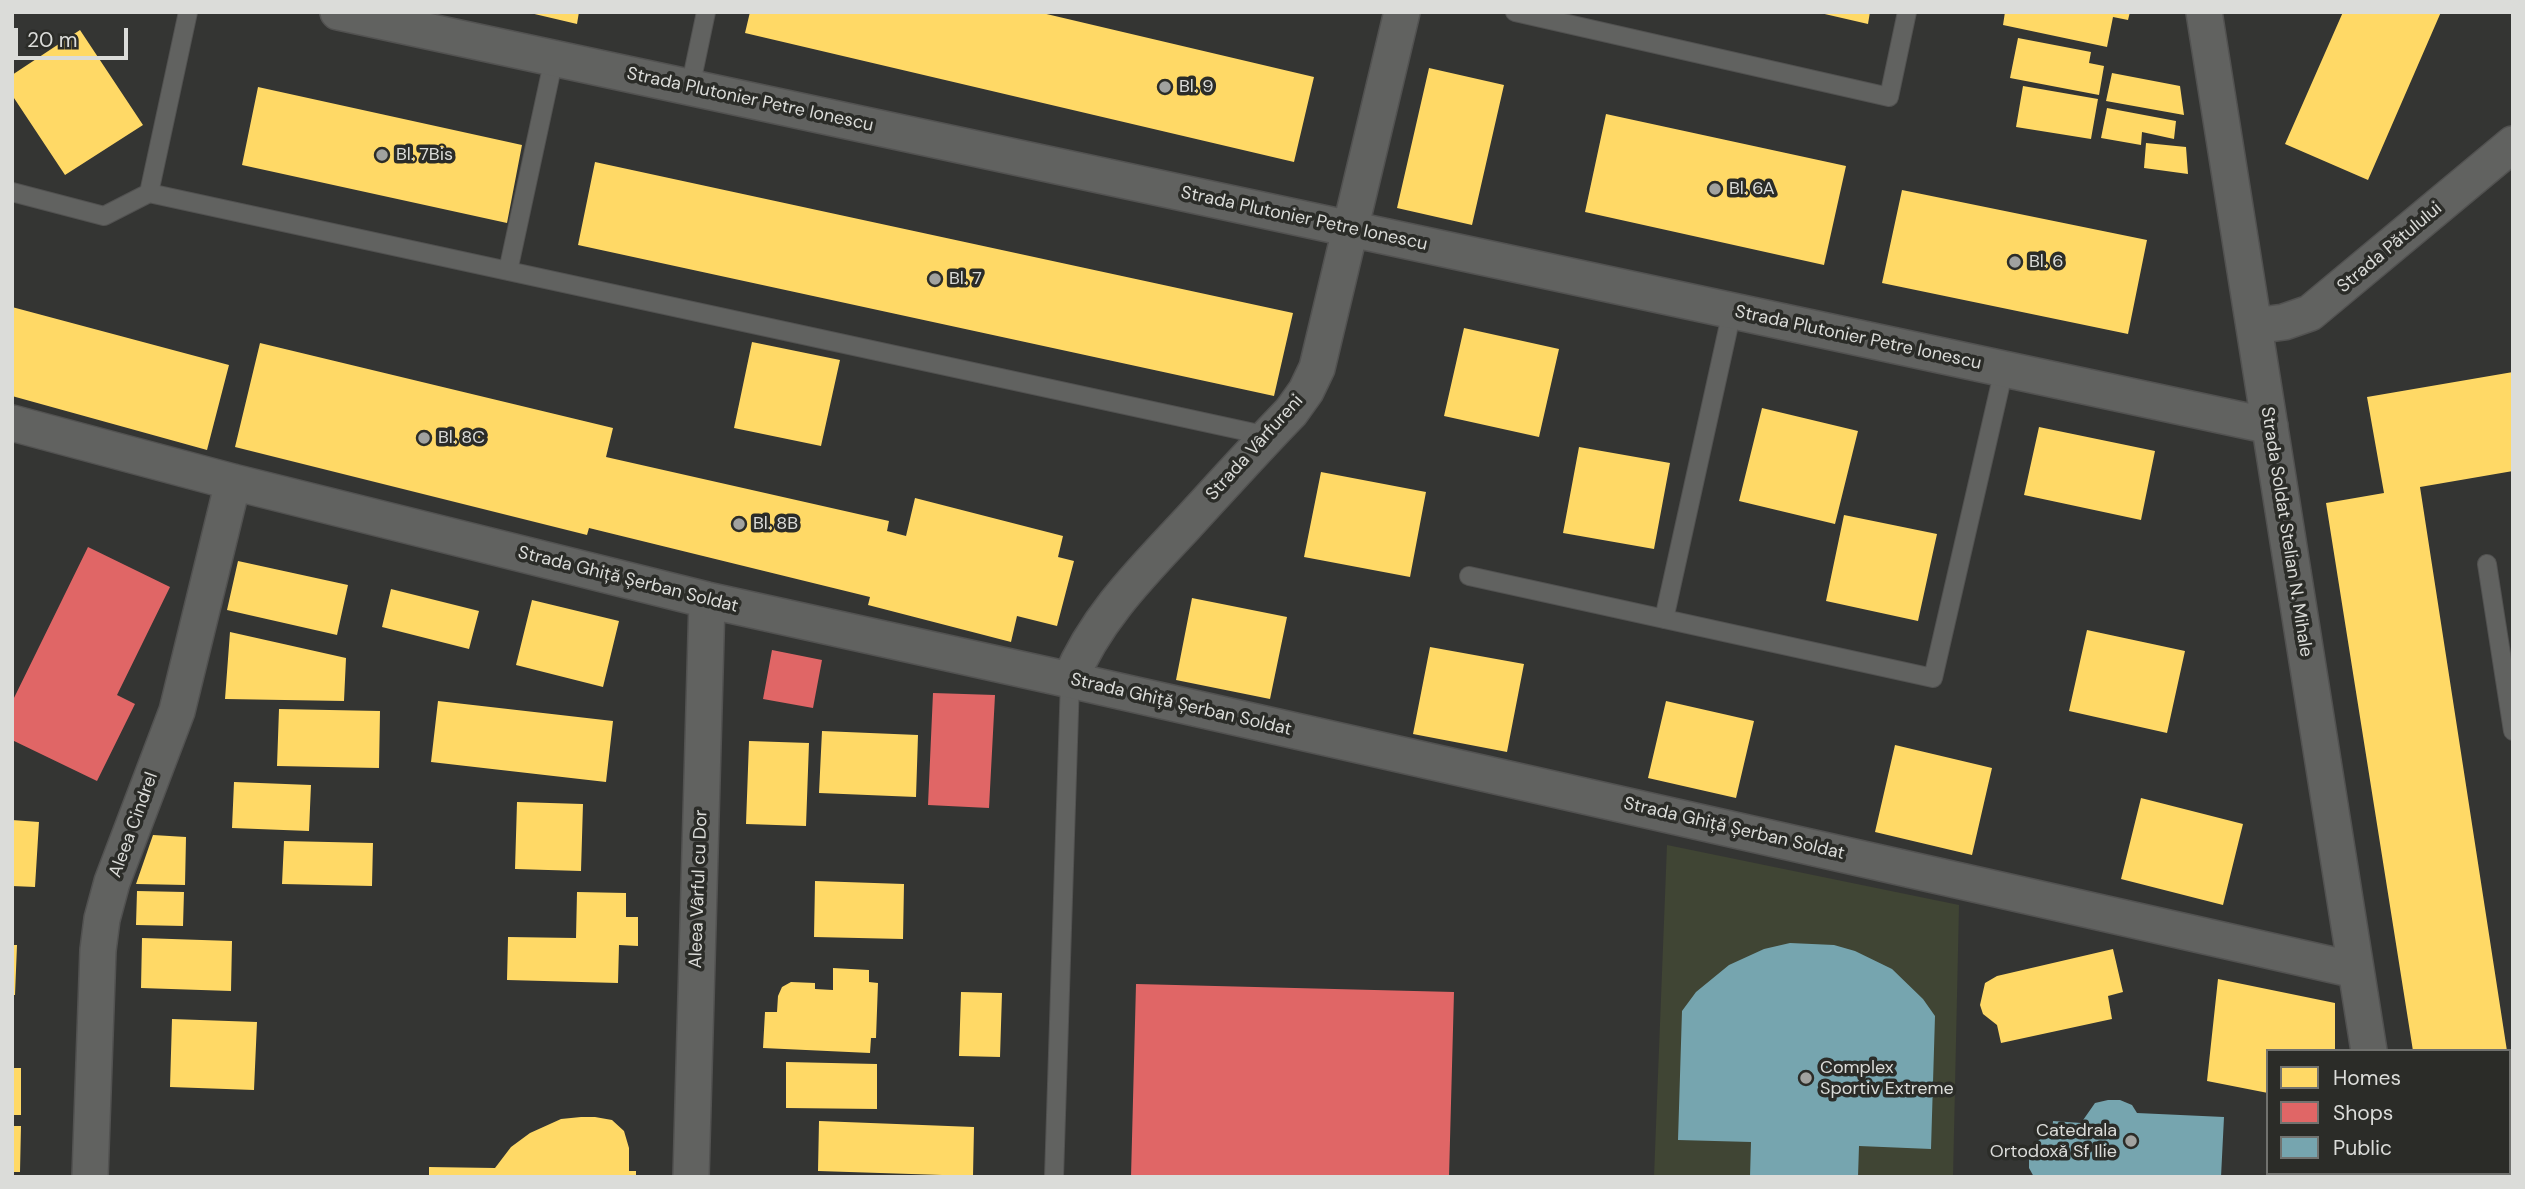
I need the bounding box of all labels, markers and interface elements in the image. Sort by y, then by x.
scale bar [18,14,131,58]
text: 20 m [27,26,78,54]
street label: Strada Plutonier Petre Ionescu [625,63,875,137]
place label: Bl. 9 [1179,76,1214,98]
marker: Bl. 9 [1157,79,1173,95]
place label: Bl. 7Bis [396,144,453,166]
marker: Bl. 7Bis [374,147,390,163]
place label: Bl. 6A [1729,178,1775,200]
marker: Bl. 6A [1707,181,1723,197]
street label: Strada Plutonier Petre Ionescu [1179,182,1429,256]
street label: Strada Pătulului [2333,198,2447,298]
place label: Bl. 6 [2029,251,2064,273]
marker: Bl. 6 [2007,254,2023,270]
place label: Bl. 7 [949,268,982,290]
marker: Bl. 7 [927,271,943,287]
street label: Strada Plutonier Petre Ionescu [1733,301,1983,375]
street label: Strada Vârfureni [1202,391,1308,505]
street label: Strada Soldat Stelian N. Mihale [2256,405,2316,659]
place label: Bl. 8C [438,427,485,449]
marker: Bl. 8C [416,430,432,446]
place label: Bl. 8B [753,513,798,535]
marker: Bl. 8B [731,516,747,532]
street label: Strada Ghiță Șerban Soldat [516,542,740,618]
street label: Strada Ghiță Șerban Soldat [1068,669,1294,741]
street label: Aleea Cindrel [105,769,163,881]
street label: Strada Ghiță Șerban Soldat [1621,793,1847,865]
street label: Aleea Vârful cu Dor [685,809,713,969]
legend [2266,1049,2511,1175]
place label: Complex Sportiv Extreme [1820,1057,1954,1100]
text: Homes [2333,1064,2401,1092]
marker: Complex Sportiv Extreme [1798,1070,1814,1086]
text: Shops [2333,1099,2393,1127]
place label: Catedrala Ortodoxă Sf Ilie [1990,1120,2117,1162]
marker: Catedrala Ortodoxă Sf Ilie [2123,1133,2139,1149]
text: Public [2333,1134,2392,1162]

